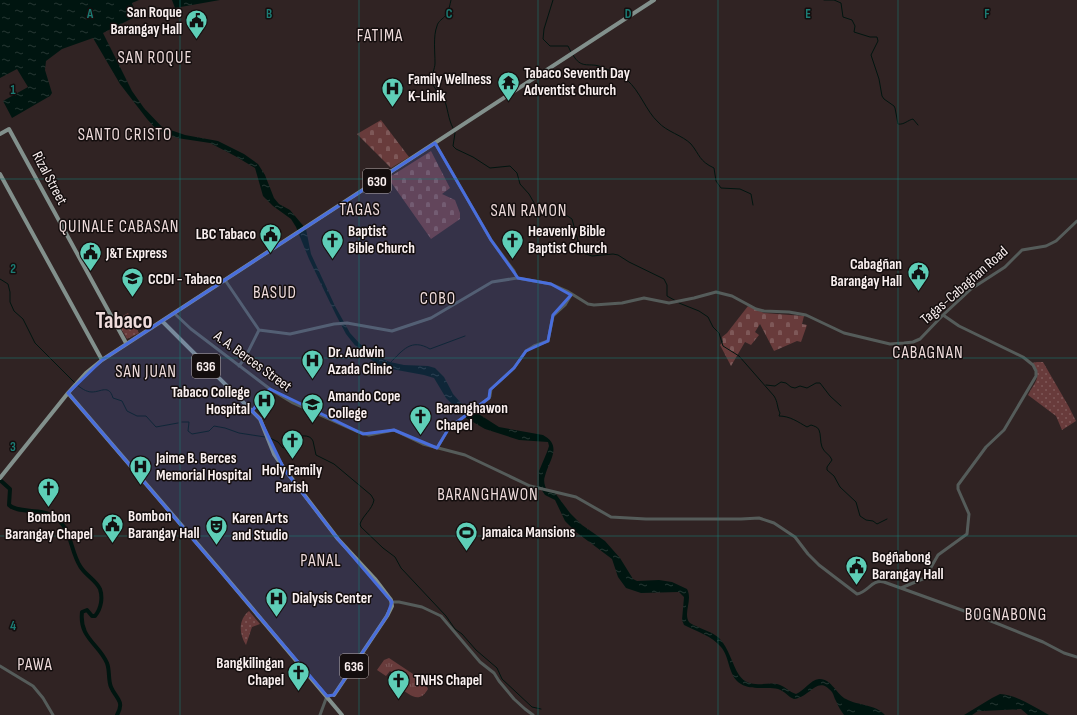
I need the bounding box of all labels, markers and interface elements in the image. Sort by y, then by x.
place label: San Roque Barangay Hall [110,3,182,39]
text: A [86,6,94,22]
text: B [266,6,272,22]
text: C [446,6,453,22]
text: D [625,6,632,22]
text: E [805,6,811,22]
text: F [984,6,990,22]
public building icon: San Roque Barangay Hall [184,8,210,41]
district label: FATIMA [357,26,403,46]
district label: SAN ROQUE [118,48,192,68]
place label: Tabaco Seventh Day Adventist Church [523,64,631,100]
temple icon: Tabaco Seventh Day Adventist Church [496,69,522,102]
place label: Family Wellness K-Linik [408,70,492,106]
hospital icon: Family Wellness K-Linik [379,75,405,108]
text: 1 [10,82,16,98]
district label: SANTO CRISTO [78,125,172,145]
street label: Rizal Street [28,148,72,209]
road number: 630 [363,169,391,193]
district label: TAGAS [339,200,381,220]
district label: SAN RAMON [490,201,568,221]
district label: QUINALE CABASAN [59,217,179,237]
public building icon: LBC Tabaco [258,221,284,254]
place label: Baptist Bible Church [348,222,415,258]
place label: Heavenly Bible Baptist Church [528,222,607,258]
place label: LBC Tabaco [196,225,256,244]
church icon: Baptist Bible Church [319,227,345,260]
church icon: Heavenly Bible Baptist Church [499,227,525,260]
public building icon: J&T Express [77,240,103,273]
street label: Tagas-Cabagñan Road [917,242,1012,329]
place label: J&T Express [105,244,167,263]
place label: Cabagñan Barangay Hall [830,255,902,291]
public building icon: Cabagñan Barangay Hall [905,260,931,293]
text: 2 [10,261,16,277]
school or university icon: CCDI - Tabaco [119,266,145,299]
place label: CCDI - Tabaco [148,270,222,289]
district label: BASUD [253,283,297,303]
district label: COBO [420,289,456,309]
district label: Tabaco [95,307,153,335]
street label: A. A. Berces Street [209,326,296,396]
place label: Dr. Audwin Azada Clinic [327,343,392,379]
district label: CABAGNAN [892,343,964,363]
hospital icon: Dr. Audwin Azada Clinic [300,348,326,381]
road number: 636 [192,354,220,378]
district label: SAN JUAN [115,362,177,382]
place label: Tabaco College Hospital [171,383,250,419]
place label: Amando Cope College [327,387,401,423]
hospital icon: Tabaco College Hospital [252,388,278,421]
school or university icon: Amando Cope College [300,392,326,425]
place label: Baranghawon Chapel [436,399,508,435]
church icon: Baranghawon Chapel [408,404,434,437]
church icon: Holy Family Parish [279,428,305,461]
text: 3 [10,439,16,455]
place label: Jaime B. Berces Memorial Hospital [155,449,252,485]
hospital icon: Jaime B. Berces Memorial Hospital [127,454,153,487]
place label: Holy Family Parish [262,461,323,497]
church icon: Bombon Barangay Chapel [36,475,62,508]
district label: BARANGHAWON [437,485,539,505]
place label: Bombon Barangay Hall [128,507,200,543]
place label: Bombon Barangay Chapel [5,508,93,544]
place label: Karen Arts and Studio [232,509,288,545]
public building icon: Bombon Barangay Hall [100,512,126,545]
theatre icon: Karen Arts and Studio [203,514,229,547]
sports icon: Jamaica Mansions [454,519,480,552]
place label: Jamaica Mansions [481,523,576,542]
place label: Bogñabong Barangay Hall [872,548,944,584]
district label: PANAL [300,551,342,571]
public building icon: Bogñabong Barangay Hall [843,553,869,586]
hospital icon: Dialysis Center [263,585,289,618]
place label: Dialysis Center [292,589,372,608]
district label: BOGNABONG [965,605,1047,625]
text: 4 [10,618,16,634]
place label: Bangkilingan Chapel [216,654,284,690]
road number: 636 [340,654,368,678]
district label: PAWA [17,655,53,675]
church icon: Bangkilingan Chapel [286,659,312,692]
church icon: TNHS Chapel [385,667,411,700]
place label: TNHS Chapel [414,671,482,690]

